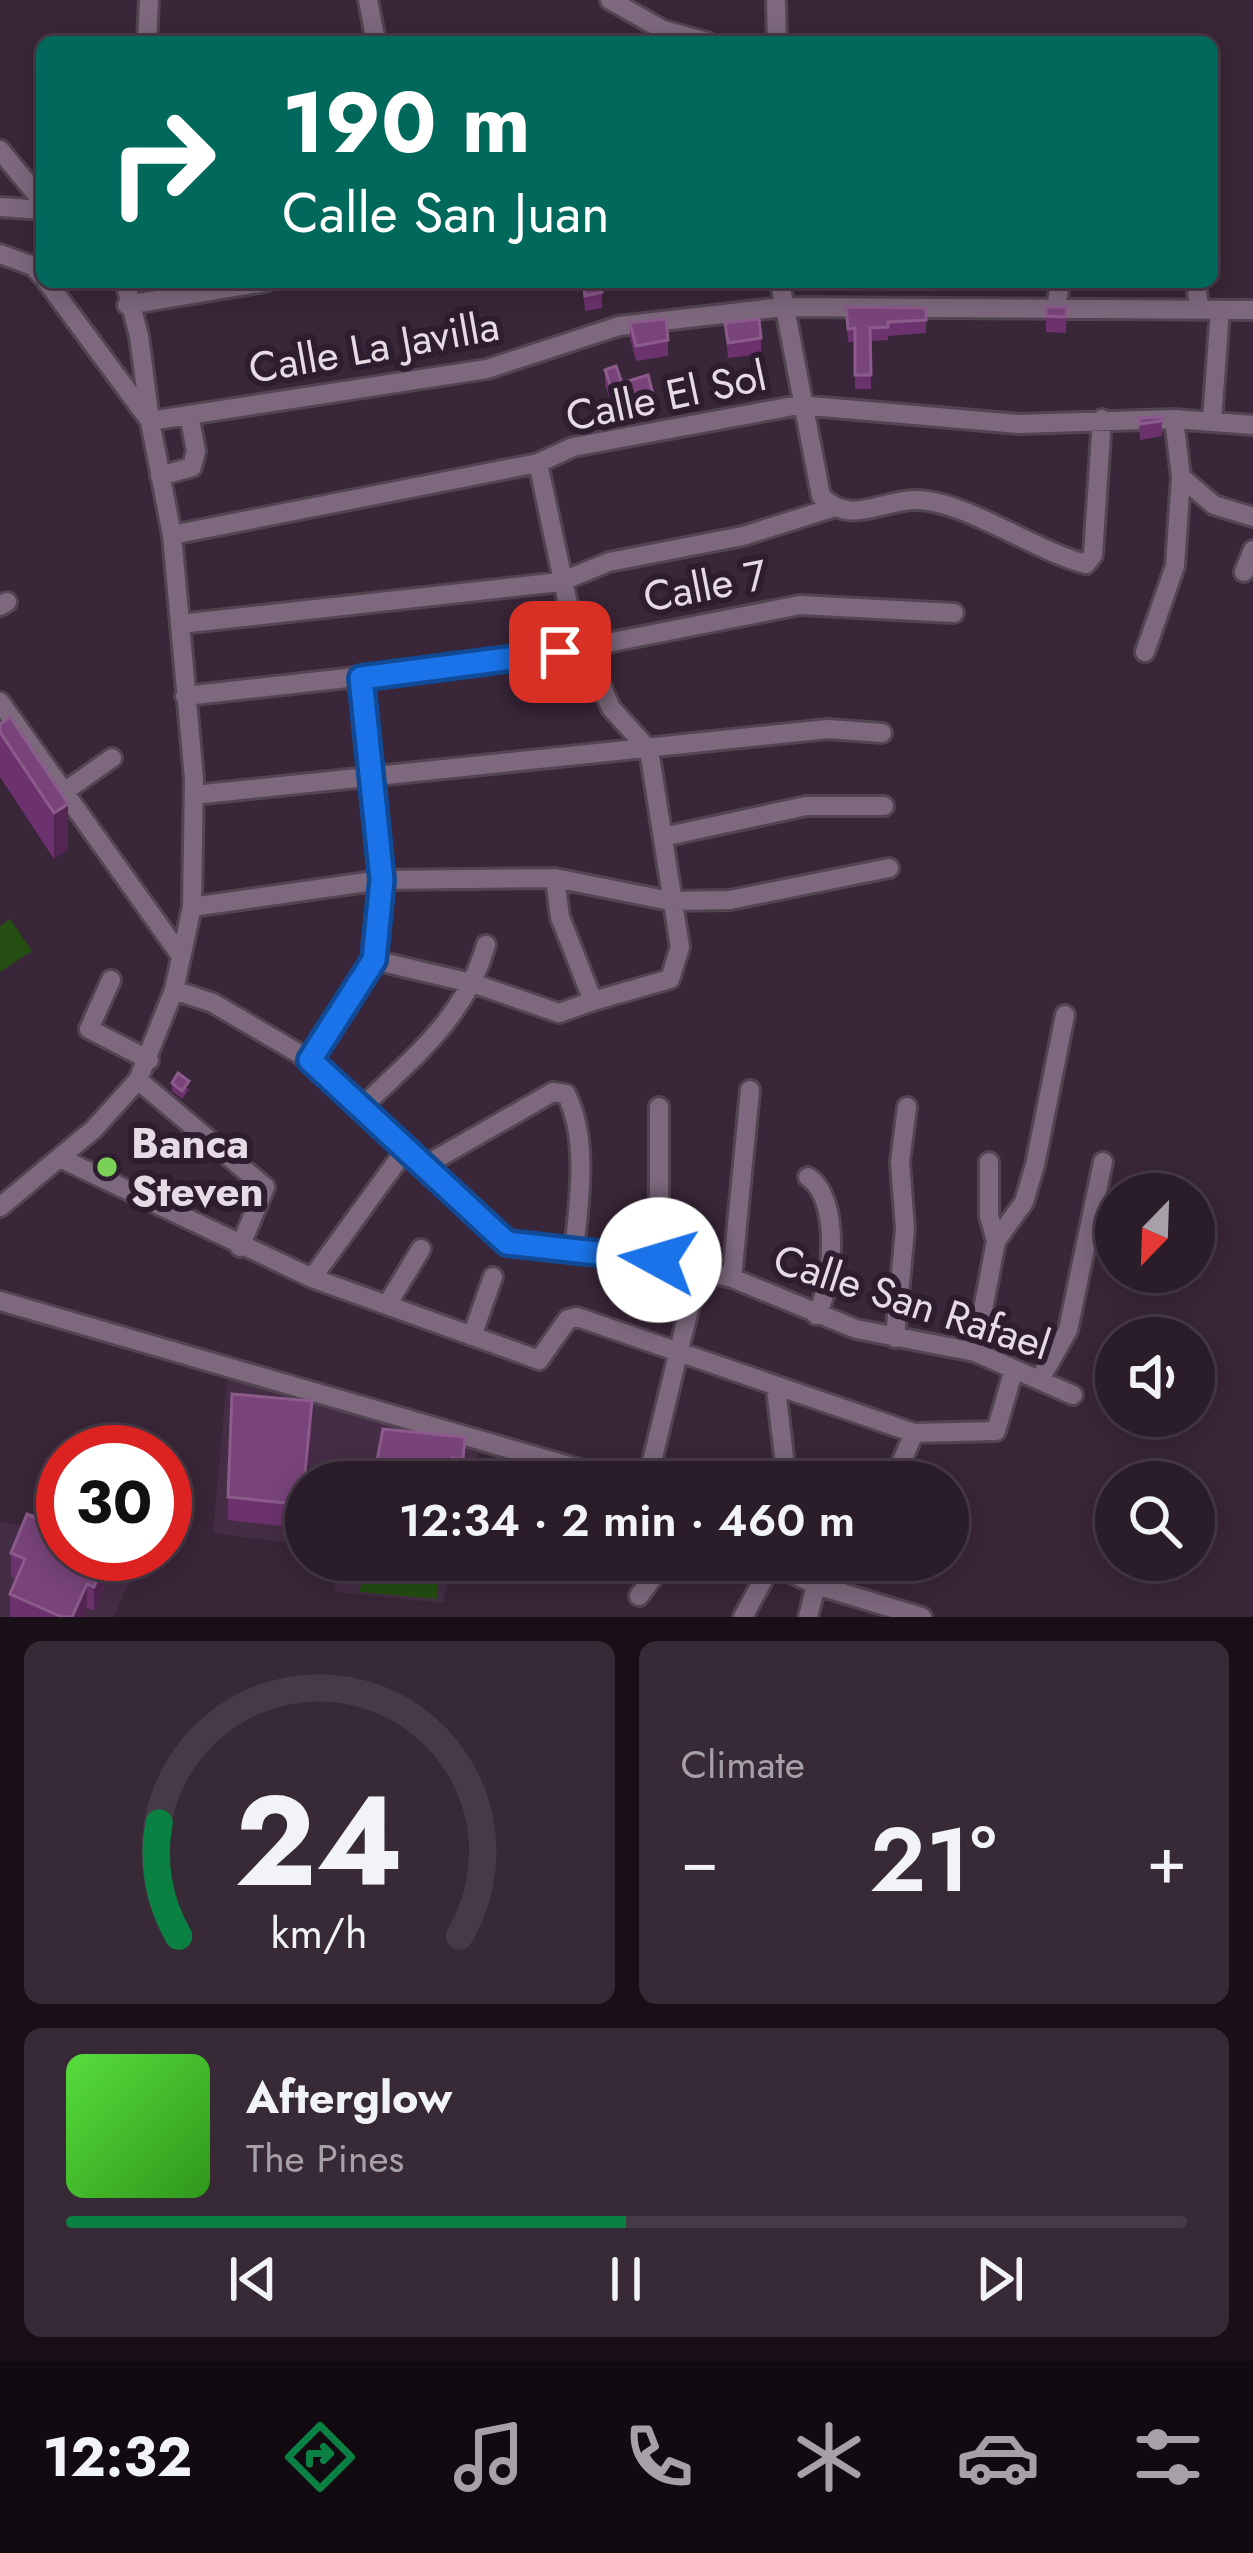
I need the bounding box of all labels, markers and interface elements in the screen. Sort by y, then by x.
text: 190 m [282,62,531,184]
icon: right [84,84,240,240]
text: Calle San Juan [282,174,610,252]
street label: Calle La Javilla [244,295,504,399]
street label: Calle El Sol [560,345,772,447]
street label: Calle 7 [638,544,772,628]
pin [509,601,611,703]
icon: arrive [527,619,593,685]
place label: Banca Steven [131,1113,264,1222]
marker: Banca Steven [94,1154,120,1180]
north arrow [1095,1173,1215,1293]
map controls [1095,1173,1215,1581]
position arrow [596,1197,722,1323]
street label: Calle San Rafael [766,1229,1058,1375]
button: sound [1095,1317,1215,1437]
speed limit sign: 30 [36,1425,192,1581]
button: search [1095,1461,1215,1581]
text: 12:34 · 2 min · 460 m [399,1488,855,1553]
text: Climate [681,1736,805,1793]
text: 24 [235,1751,404,1932]
text: 21° [869,1795,996,1925]
text: − [681,1812,719,1908]
text: + [1146,1812,1187,1908]
text: km/h [271,1901,368,1963]
text: Afterglow [246,2065,452,2130]
text: The Pines [246,2130,404,2187]
icon: previous [220,2246,286,2312]
icon: pause [593,2246,659,2312]
icon: next [967,2246,1033,2312]
icon: directions [278,2415,362,2499]
icon: music [447,2415,531,2499]
icon: phone [617,2415,701,2499]
icon: climate [787,2415,871,2499]
icon: car [956,2415,1040,2499]
icon: filters [1126,2415,1210,2499]
text: 12:32 [43,2418,192,2496]

